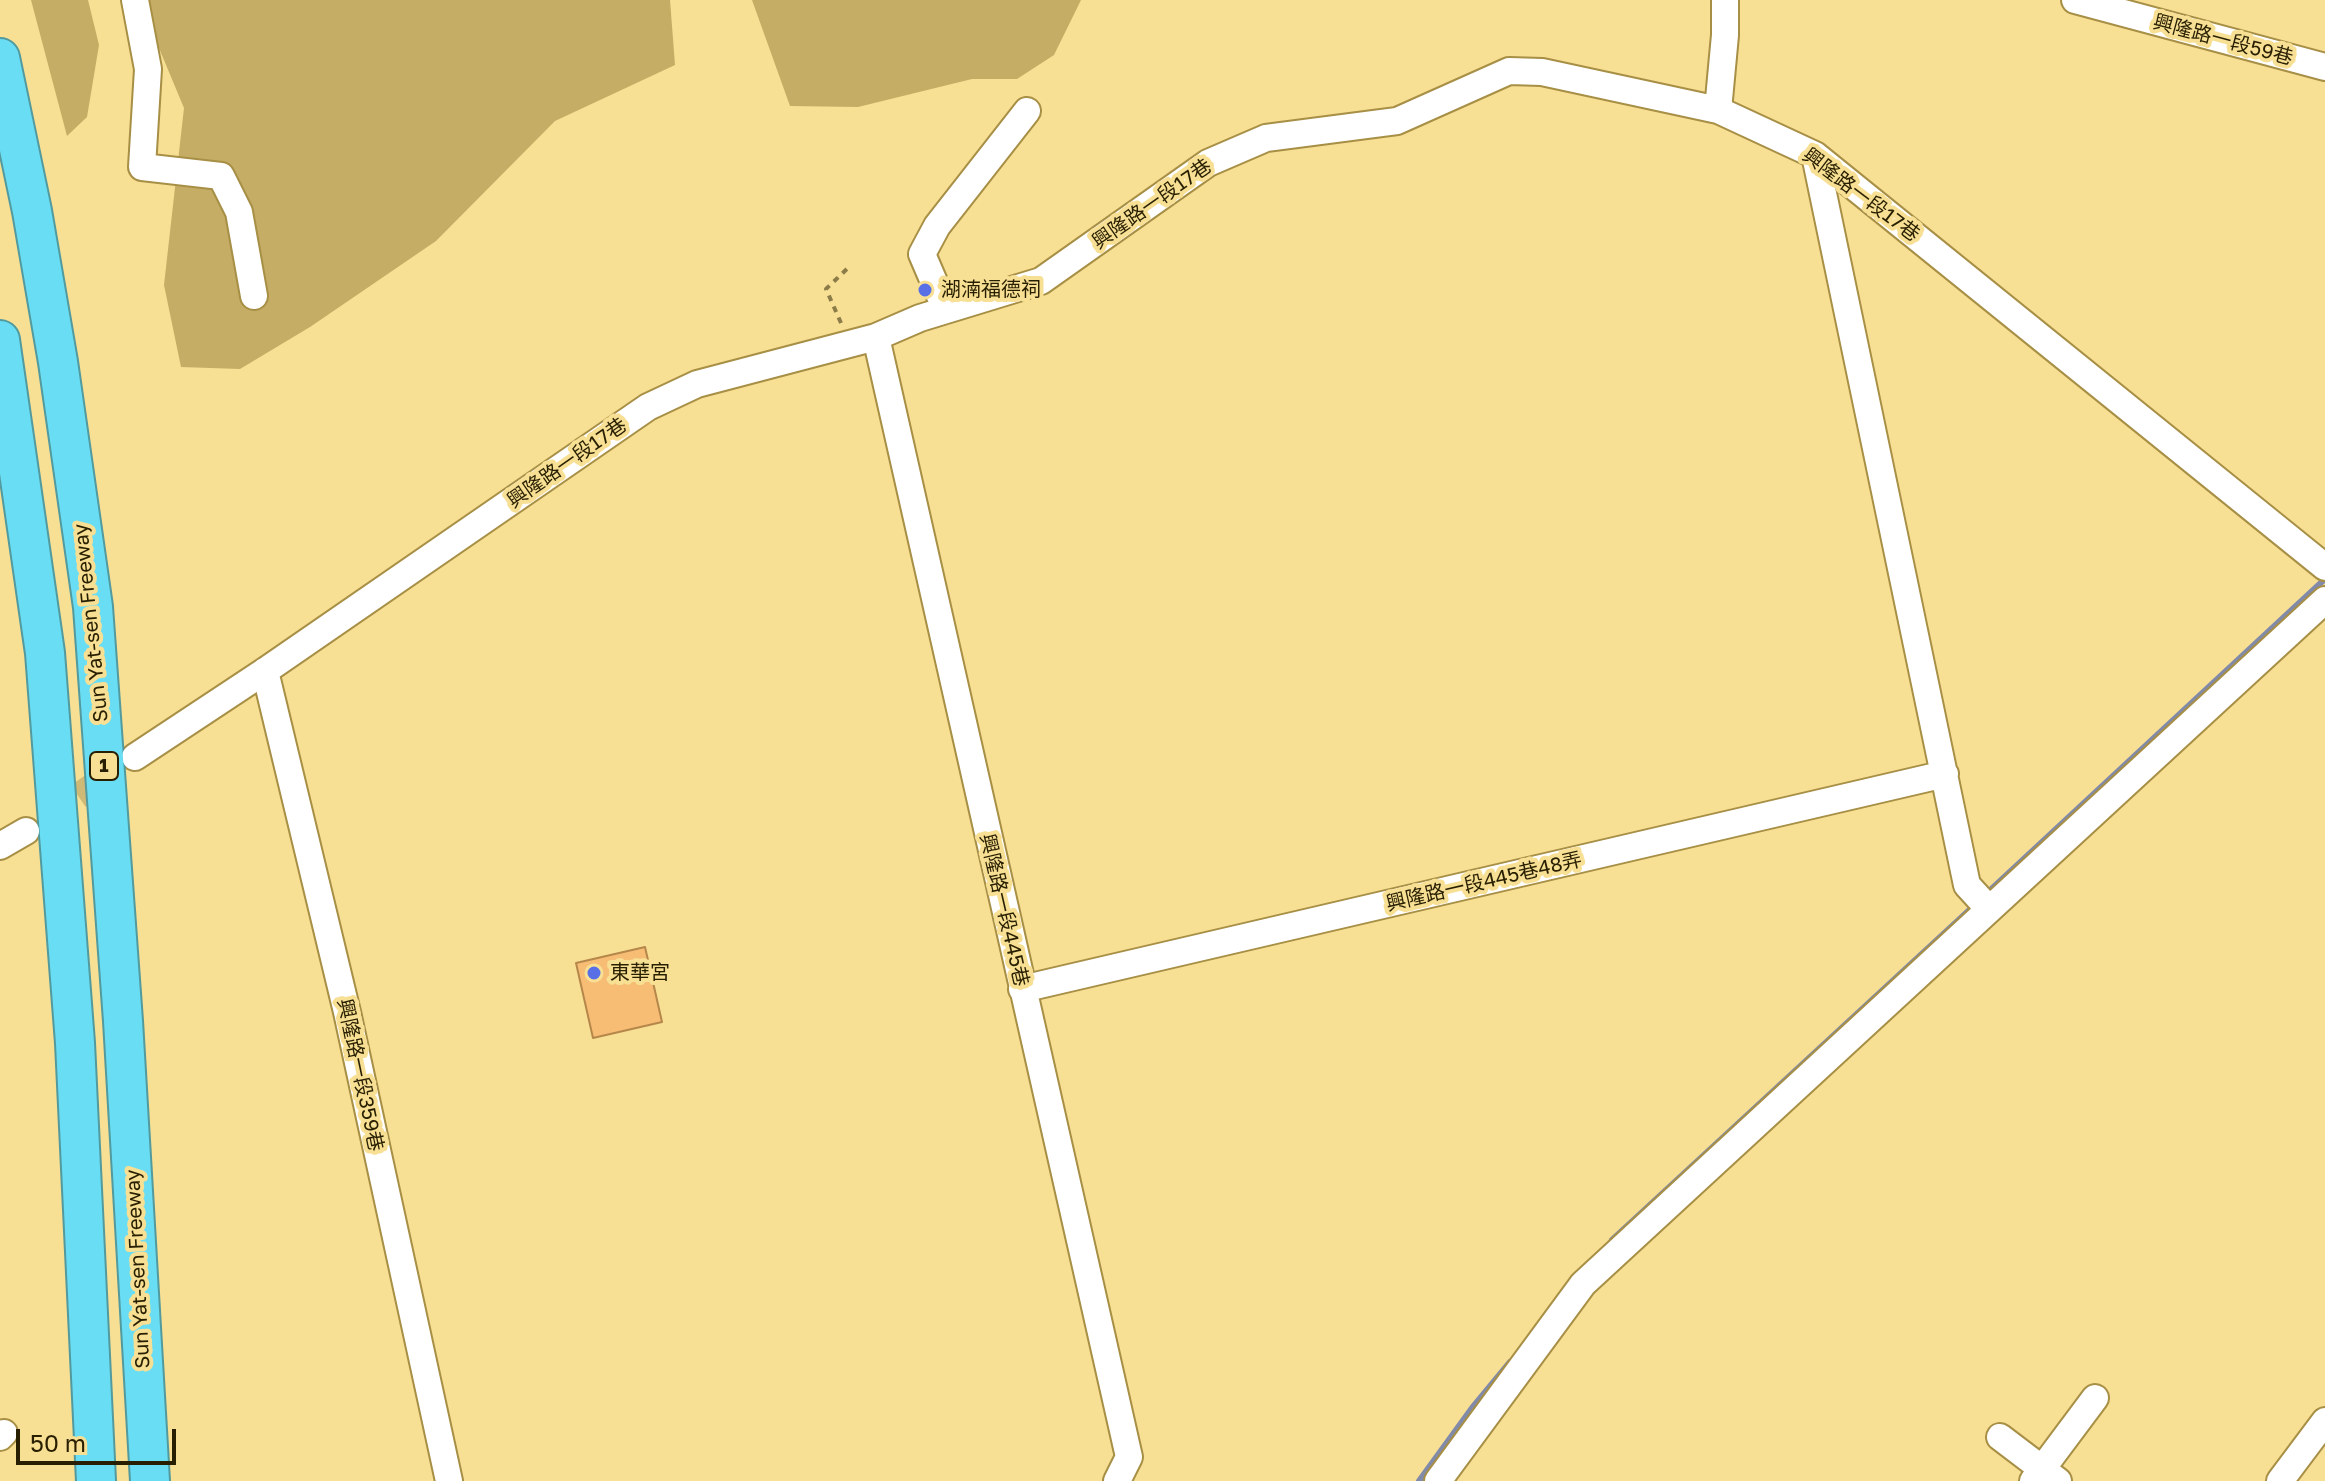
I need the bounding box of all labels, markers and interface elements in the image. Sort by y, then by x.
street label: 興隆路一段59巷 [2150,10,2296,70]
street label: 興隆路一段17巷 [1798,143,1924,247]
street label: 興隆路一段17巷 [1088,154,1216,254]
place label: 湖湳福德祠 [941,278,1041,302]
marker: 湖湳福德祠 [916,281,934,299]
street label: 興隆路一段17巷 [503,413,631,513]
street label: Sun Yat-sen Freeway [69,522,113,724]
road number: 1 [90,752,118,780]
street label: 興隆路一段445巷 [975,831,1033,989]
street label: 興隆路一段445巷48弄 [1384,848,1584,916]
place label: 東華宮 [610,961,670,985]
marker: 東華宮 [585,964,603,982]
street label: 興隆路一段359巷 [332,997,388,1153]
street label: Sun Yat-sen Freeway [121,1169,155,1369]
scale bar [20,1413,180,1463]
text: 50 m [30,1428,86,1457]

